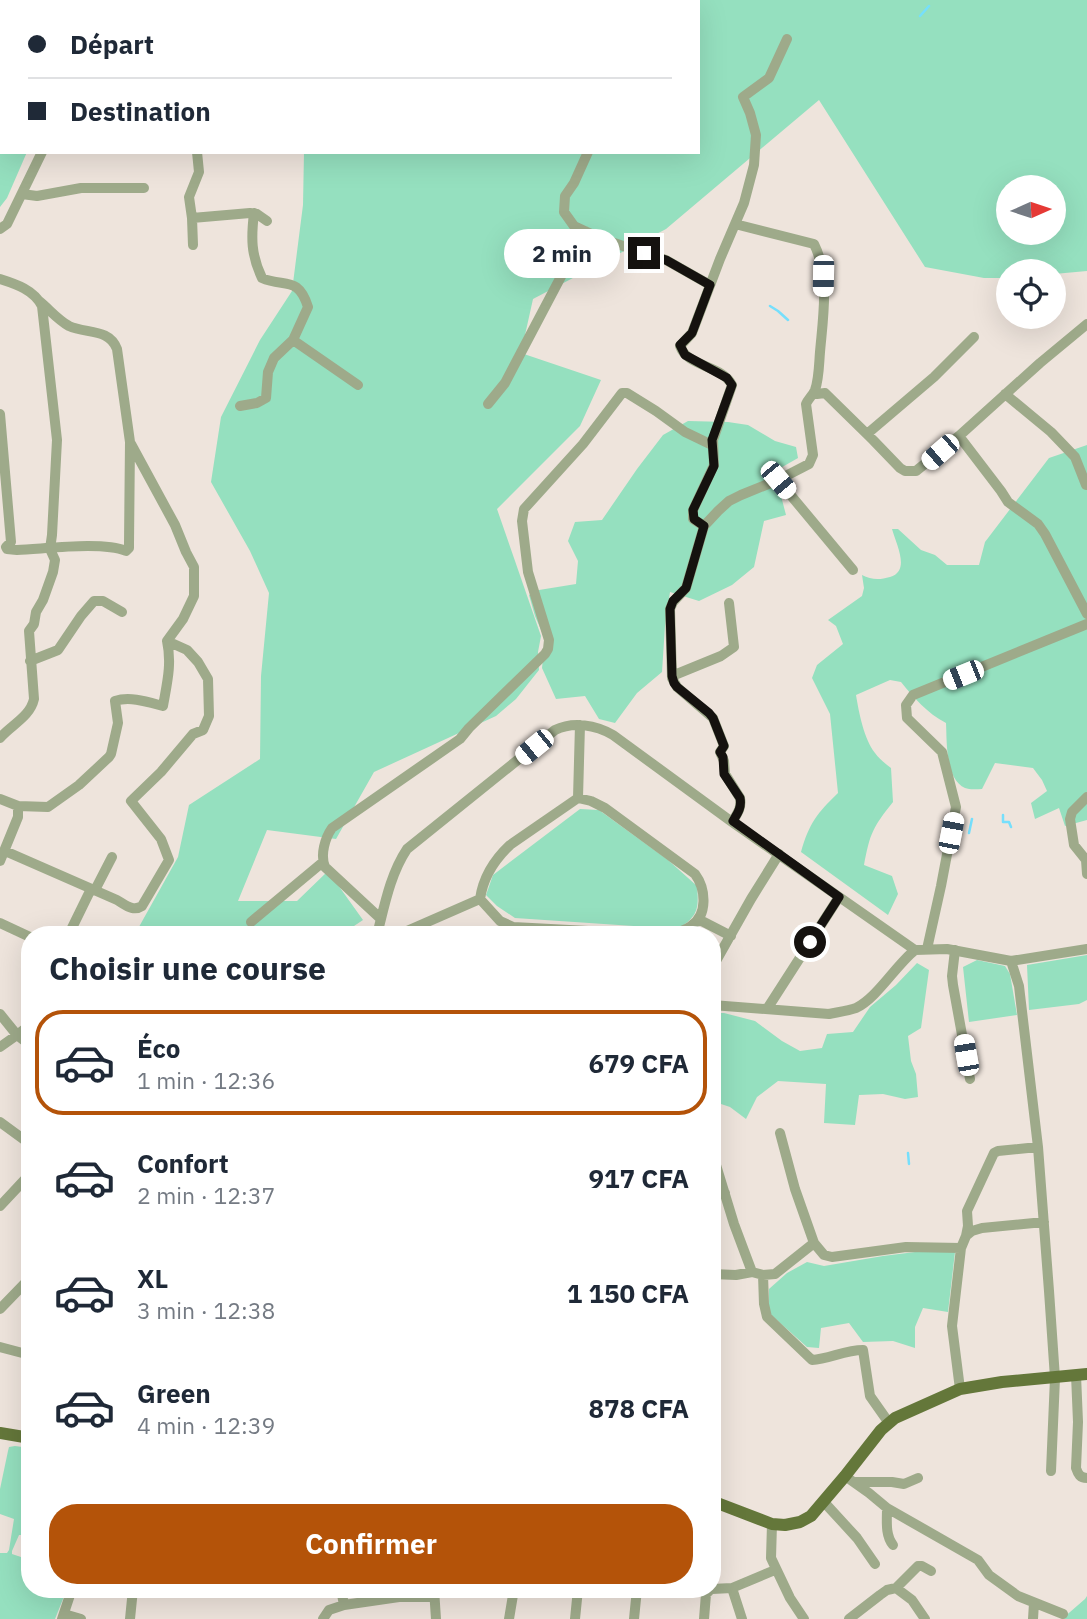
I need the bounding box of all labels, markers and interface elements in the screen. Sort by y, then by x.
text: Départ [70,27,154,61]
text: Destination [70,94,211,128]
north arrow [996,175,1066,245]
map controls [996,175,1066,329]
callout: 2 min [504,229,620,278]
route end [628,237,660,269]
text: 2 min [532,238,592,268]
car [813,255,834,297]
button: locate [996,259,1066,329]
car [918,430,963,474]
car [757,457,800,503]
car [940,657,987,693]
car [512,726,557,768]
car [937,810,966,856]
route start [794,926,826,958]
text: Choisir une course [49,947,326,989]
icon: car [53,1031,116,1094]
text: Éco [137,1031,181,1065]
car [953,1032,980,1078]
text: 679 CFA [588,1046,689,1080]
text: 1 min · 12:36 [137,1065,275,1095]
icon: car [53,1146,116,1209]
text: Confort [137,1146,229,1180]
text: 917 CFA [588,1161,689,1195]
text: 2 min · 12:37 [137,1180,275,1210]
icon: car [53,1261,116,1324]
text: XL [137,1261,168,1295]
text: 1 150 CFA [567,1276,689,1310]
text: 3 min · 12:38 [137,1295,275,1325]
icon: car [53,1376,116,1439]
text: Green [137,1376,211,1410]
text: 878 CFA [588,1391,689,1425]
text: 4 min · 12:39 [137,1410,275,1440]
button: Confirmer [49,1504,693,1584]

